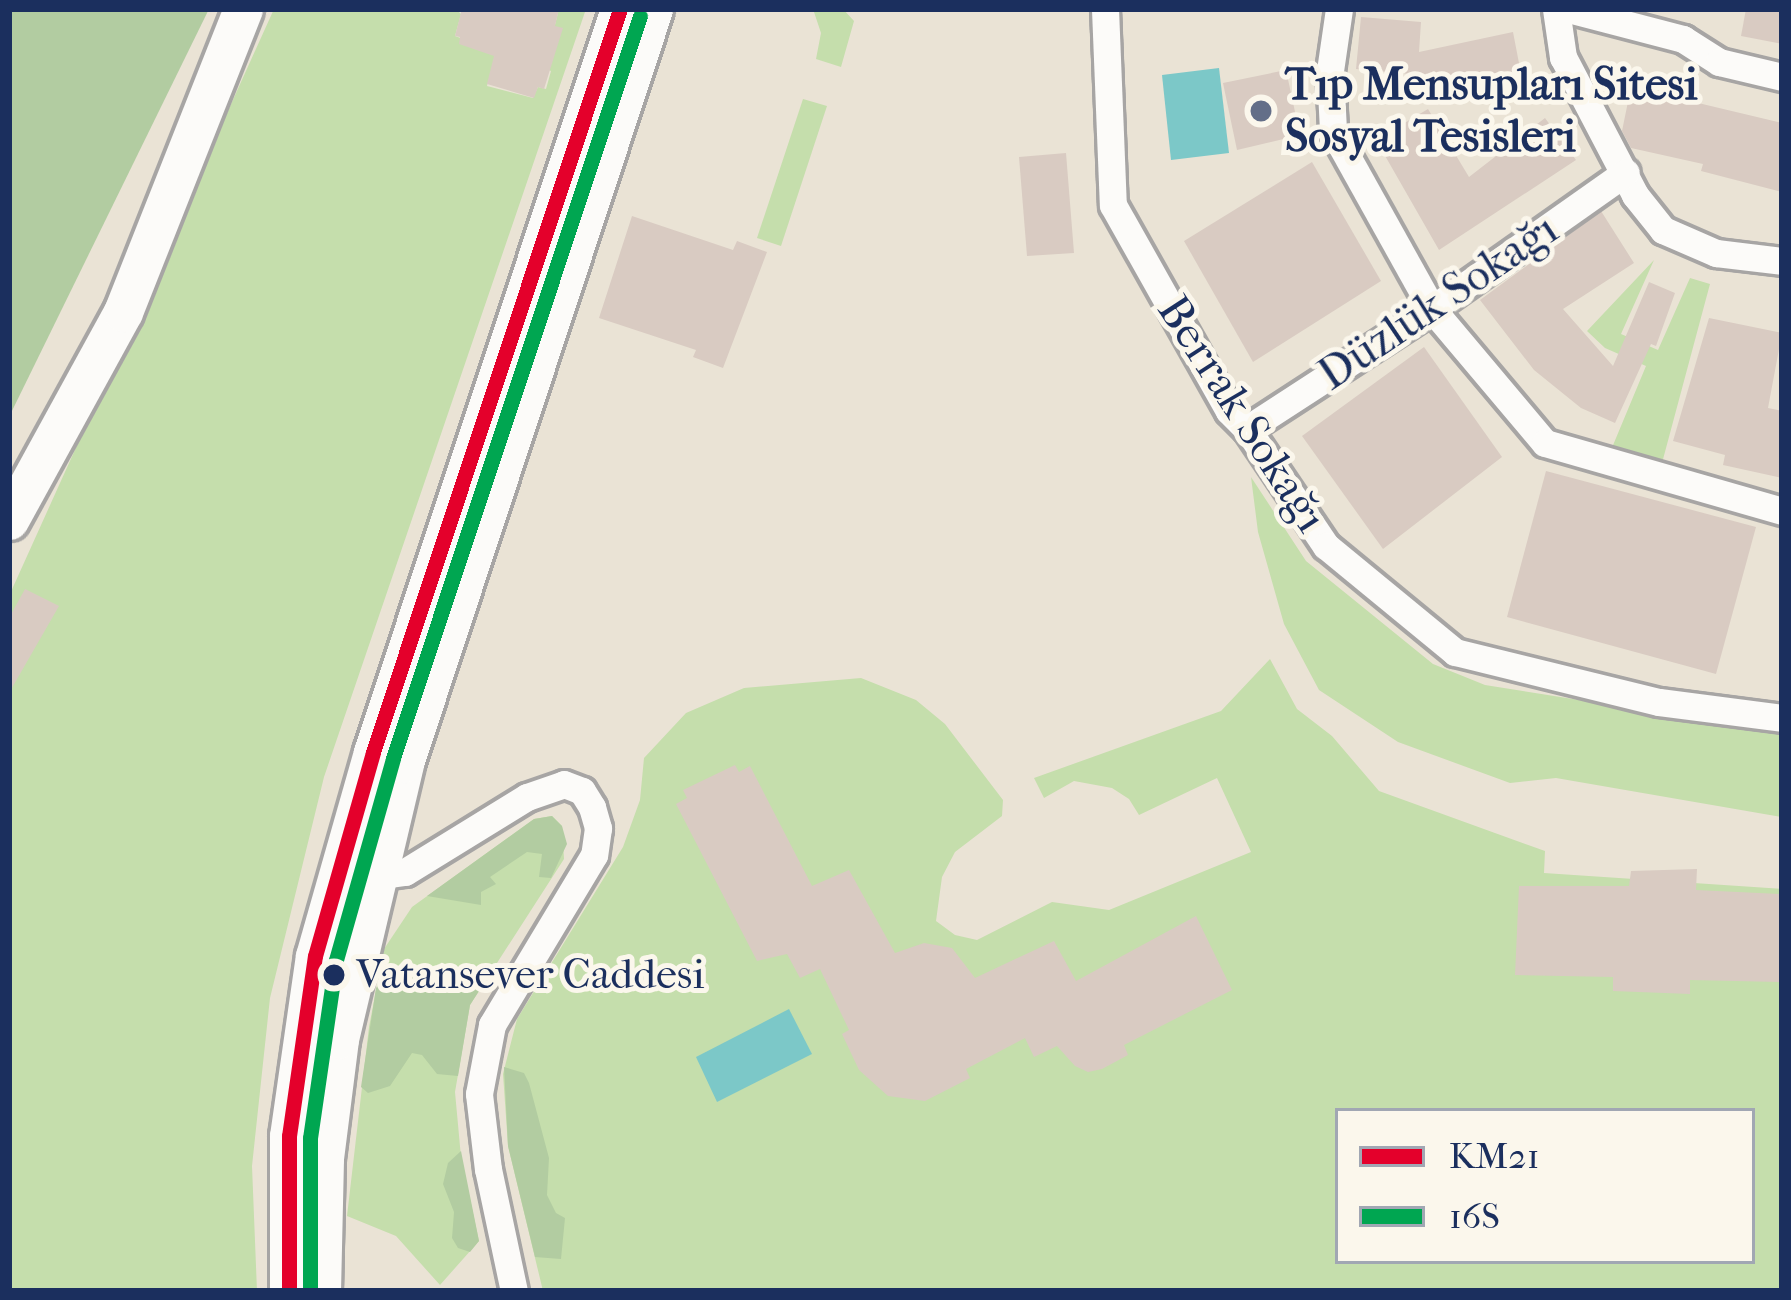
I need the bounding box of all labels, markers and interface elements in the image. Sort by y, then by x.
place label: Tıp Mensupları Sitesi Sosyal Tesisleri [1285,58,1697,164]
marker: Tıp Mensupları Sitesi Sosyal Tesisleri [1248,98,1274,124]
street label: Düzlük Sokağı [1308,202,1568,402]
street label: Berrak Sokağı [1146,286,1338,542]
place label: Vatansever Caddesi [356,950,705,1000]
marker: Vatansever Caddesi [323,964,345,986]
legend [1335,1108,1755,1264]
text: KM21 [1449,1135,1539,1177]
text: 16S [1449,1195,1500,1237]

